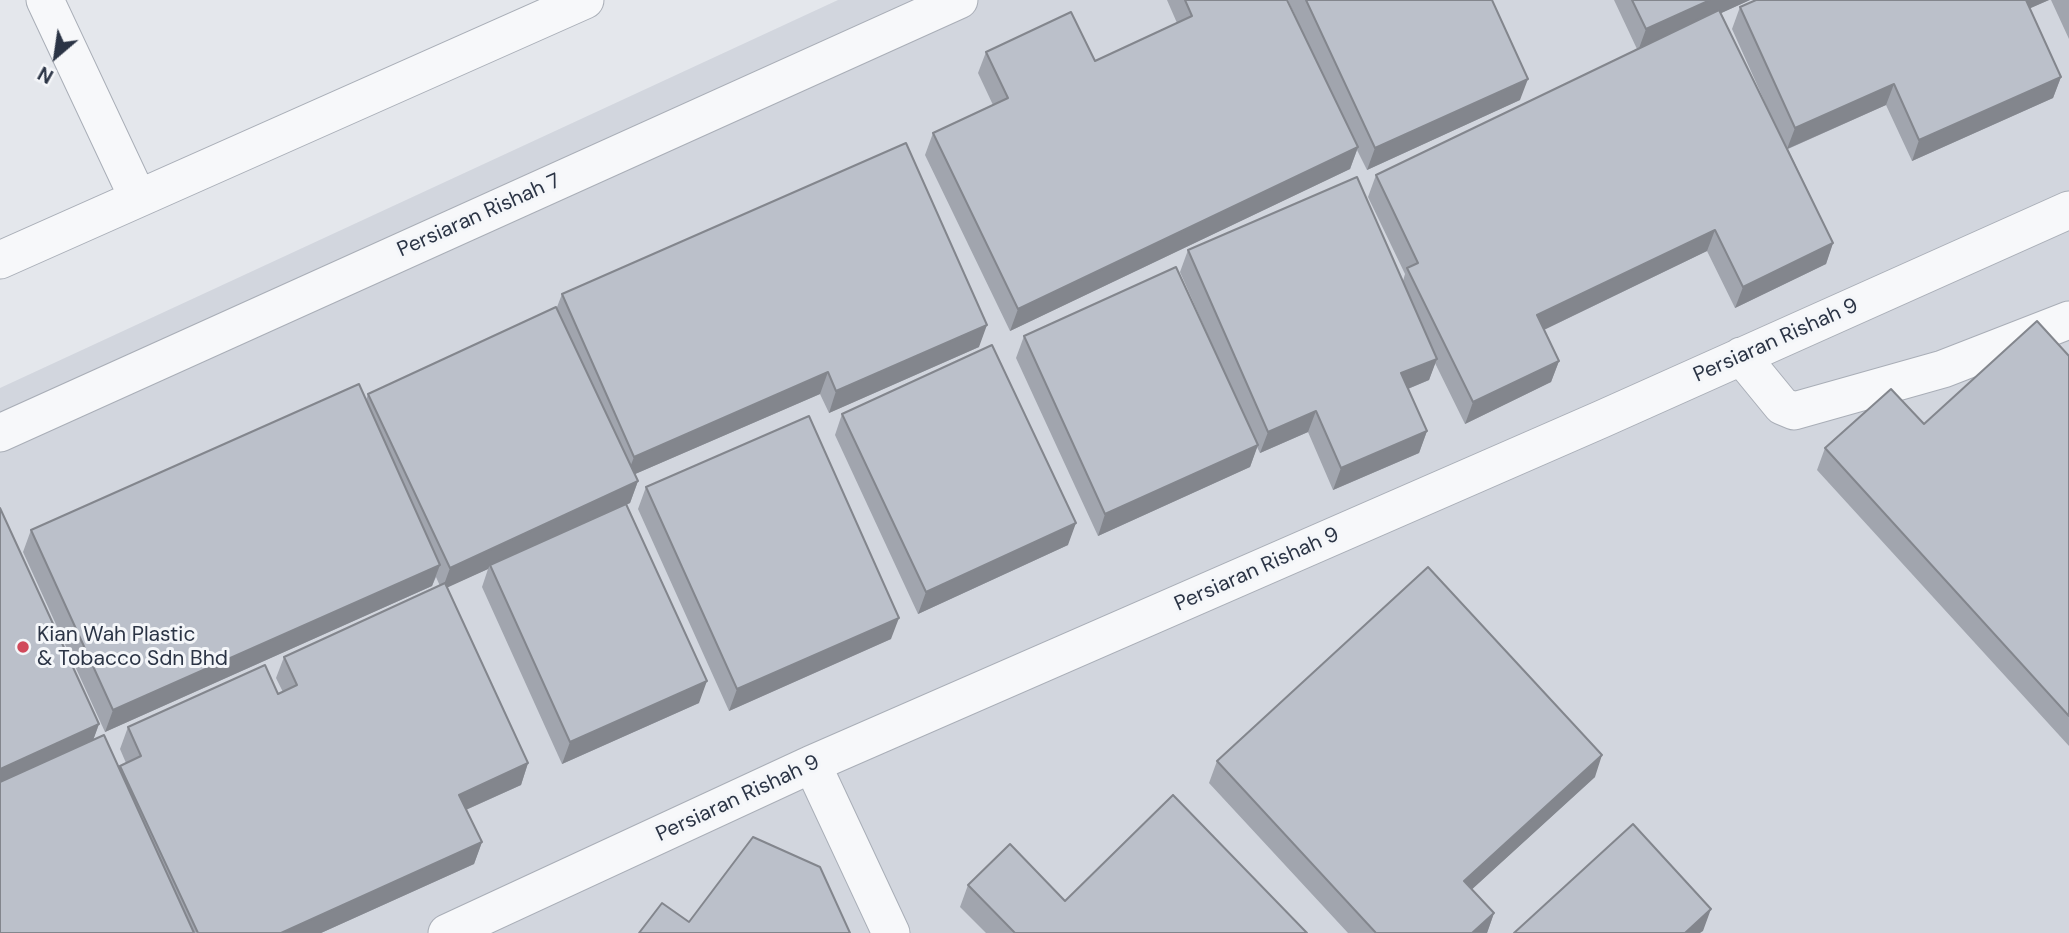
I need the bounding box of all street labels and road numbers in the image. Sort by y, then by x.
street label: Persiaran Rishah 7 [394,169,564,263]
street label: Persiaran Rishah 9 [1690,293,1862,389]
street label: Persiaran Rishah 9 [1171,522,1343,618]
street label: Persiaran Rishah 9 [652,750,824,848]

